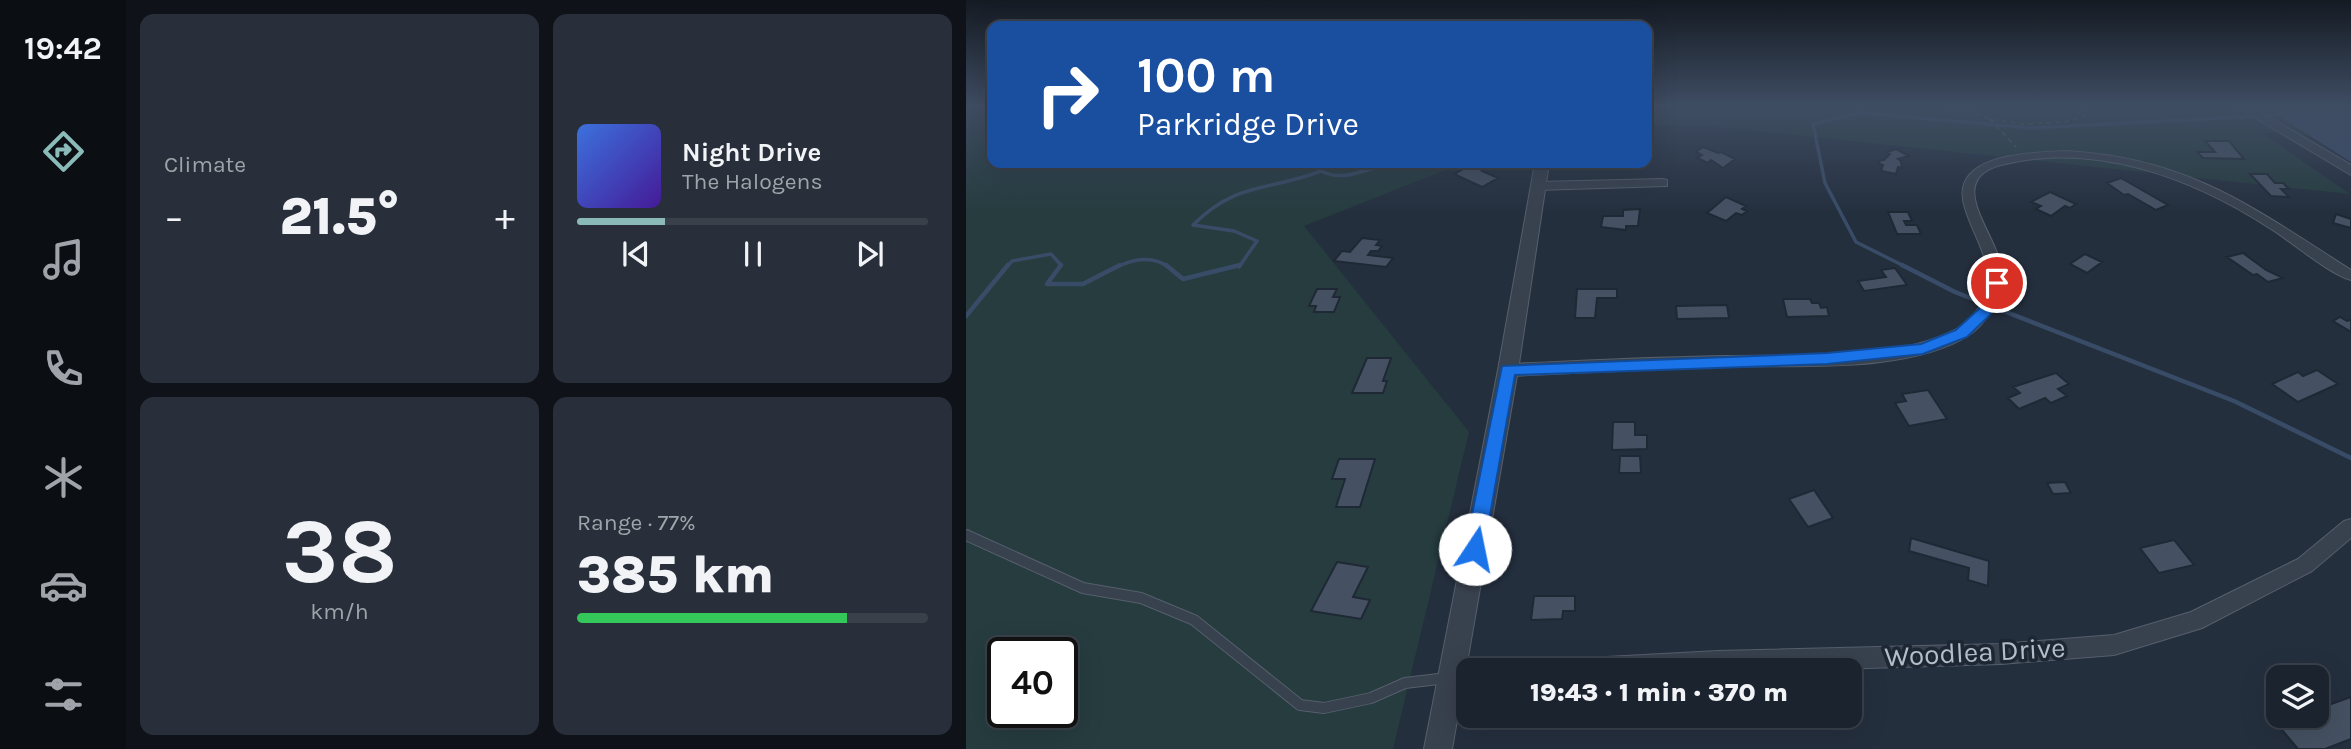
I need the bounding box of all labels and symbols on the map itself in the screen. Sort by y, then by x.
pin [1967,253,2027,313]
position arrow [1438,512,1512,586]
street label: Woodlea Drive [1884,631,2066,673]
speed limit sign: 40 [987,637,1078,728]

